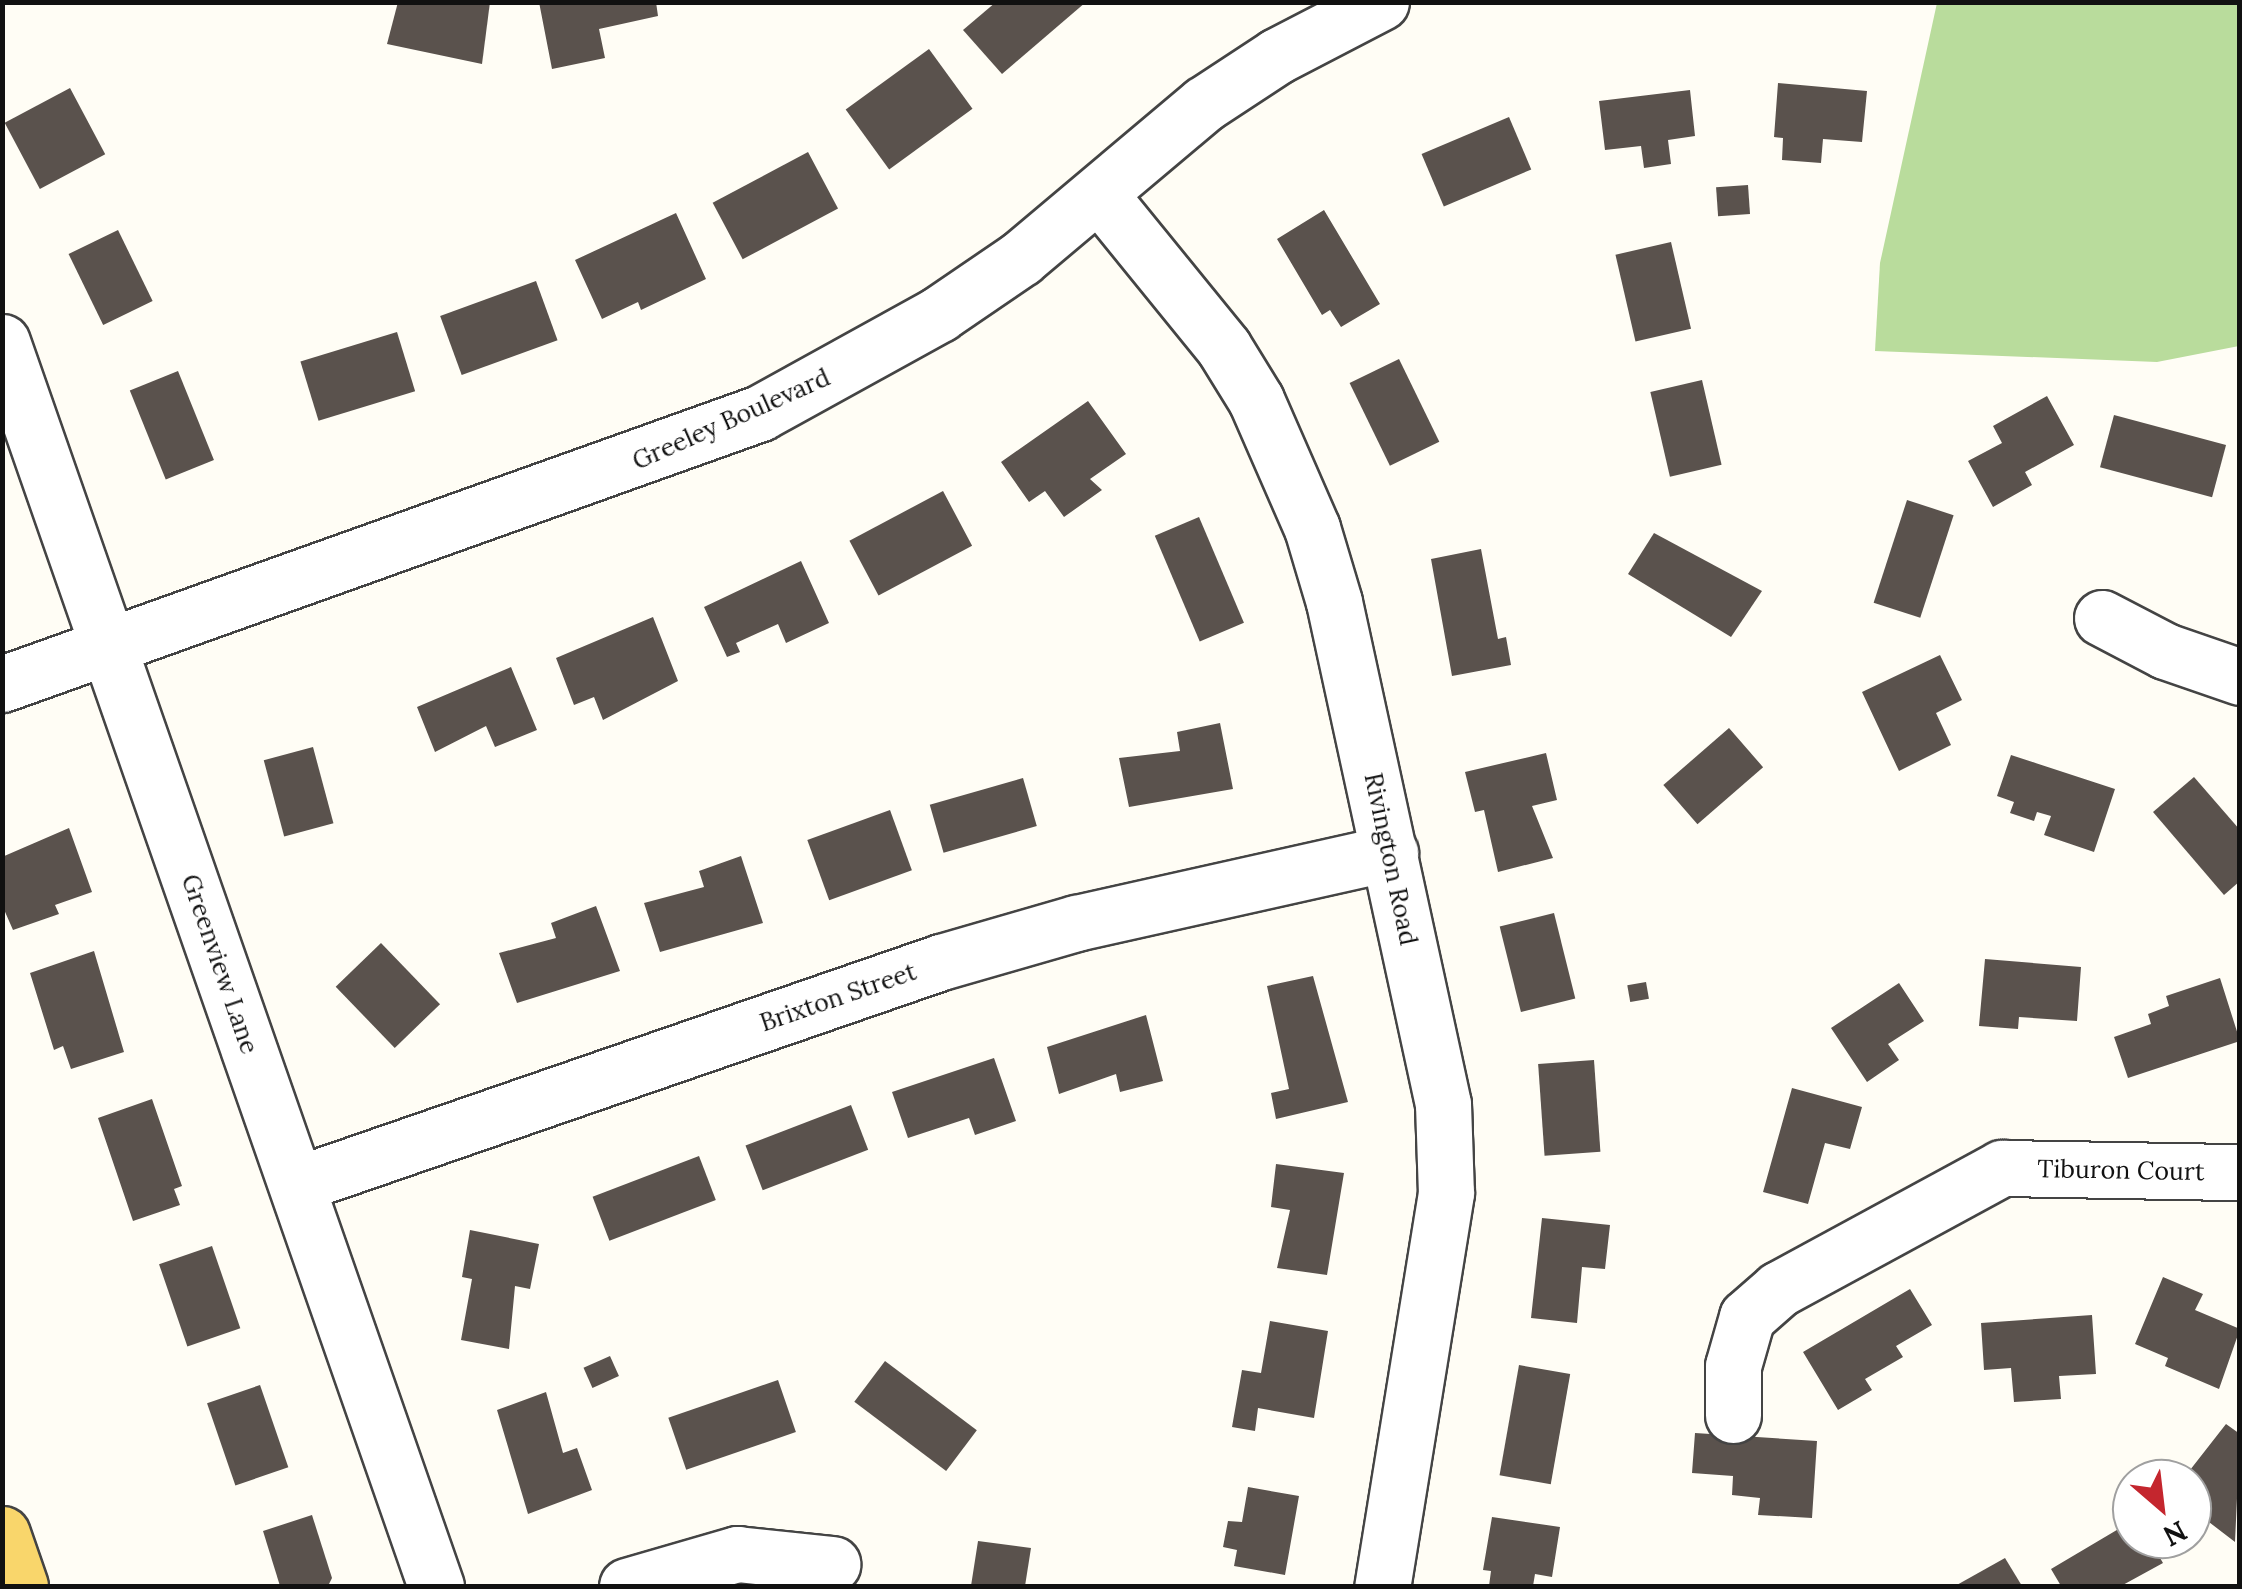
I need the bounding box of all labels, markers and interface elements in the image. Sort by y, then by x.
street label: Greeley Boulevard [628,362,834,476]
street label: Rivington Road [1358,770,1424,948]
street label: Greenview Lane [175,870,265,1058]
street label: Brixton Street [756,956,920,1038]
street label: Tiburon Court [2037,1154,2205,1186]
north arrow [2112,1459,2212,1559]
text: N [2157,1513,2193,1555]

